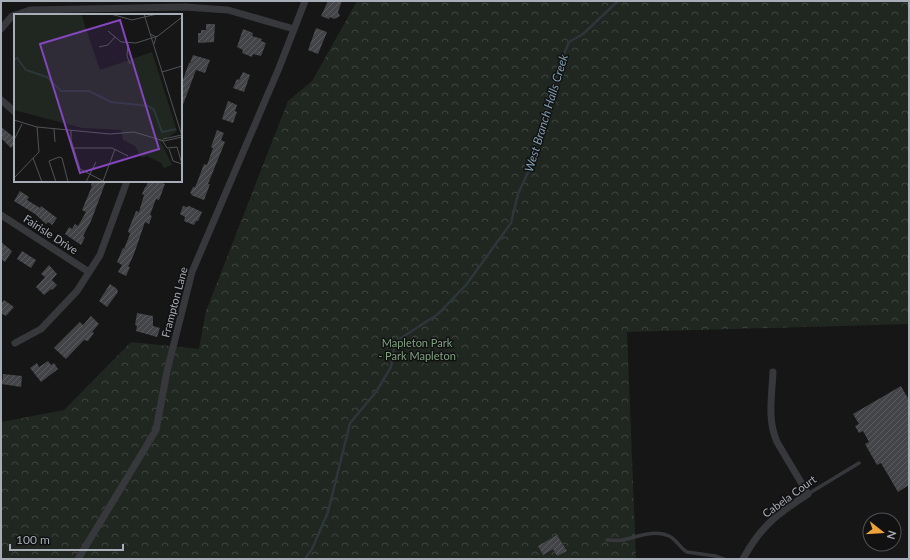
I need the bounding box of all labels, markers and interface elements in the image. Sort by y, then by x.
inset map [14,14,182,182]
water label: West Branch Halls Creek [521,52,571,174]
street label: Fairisle Drive [21,212,81,257]
street label: Frampton Lane [158,265,190,339]
park label: Mapleton Park - Park Mapleton [378,336,456,362]
street label: Cabela Court [760,472,818,520]
north arrow [862,512,902,552]
scale bar [10,526,123,552]
text: N [885,529,899,541]
text: 100 m [16,532,50,547]

